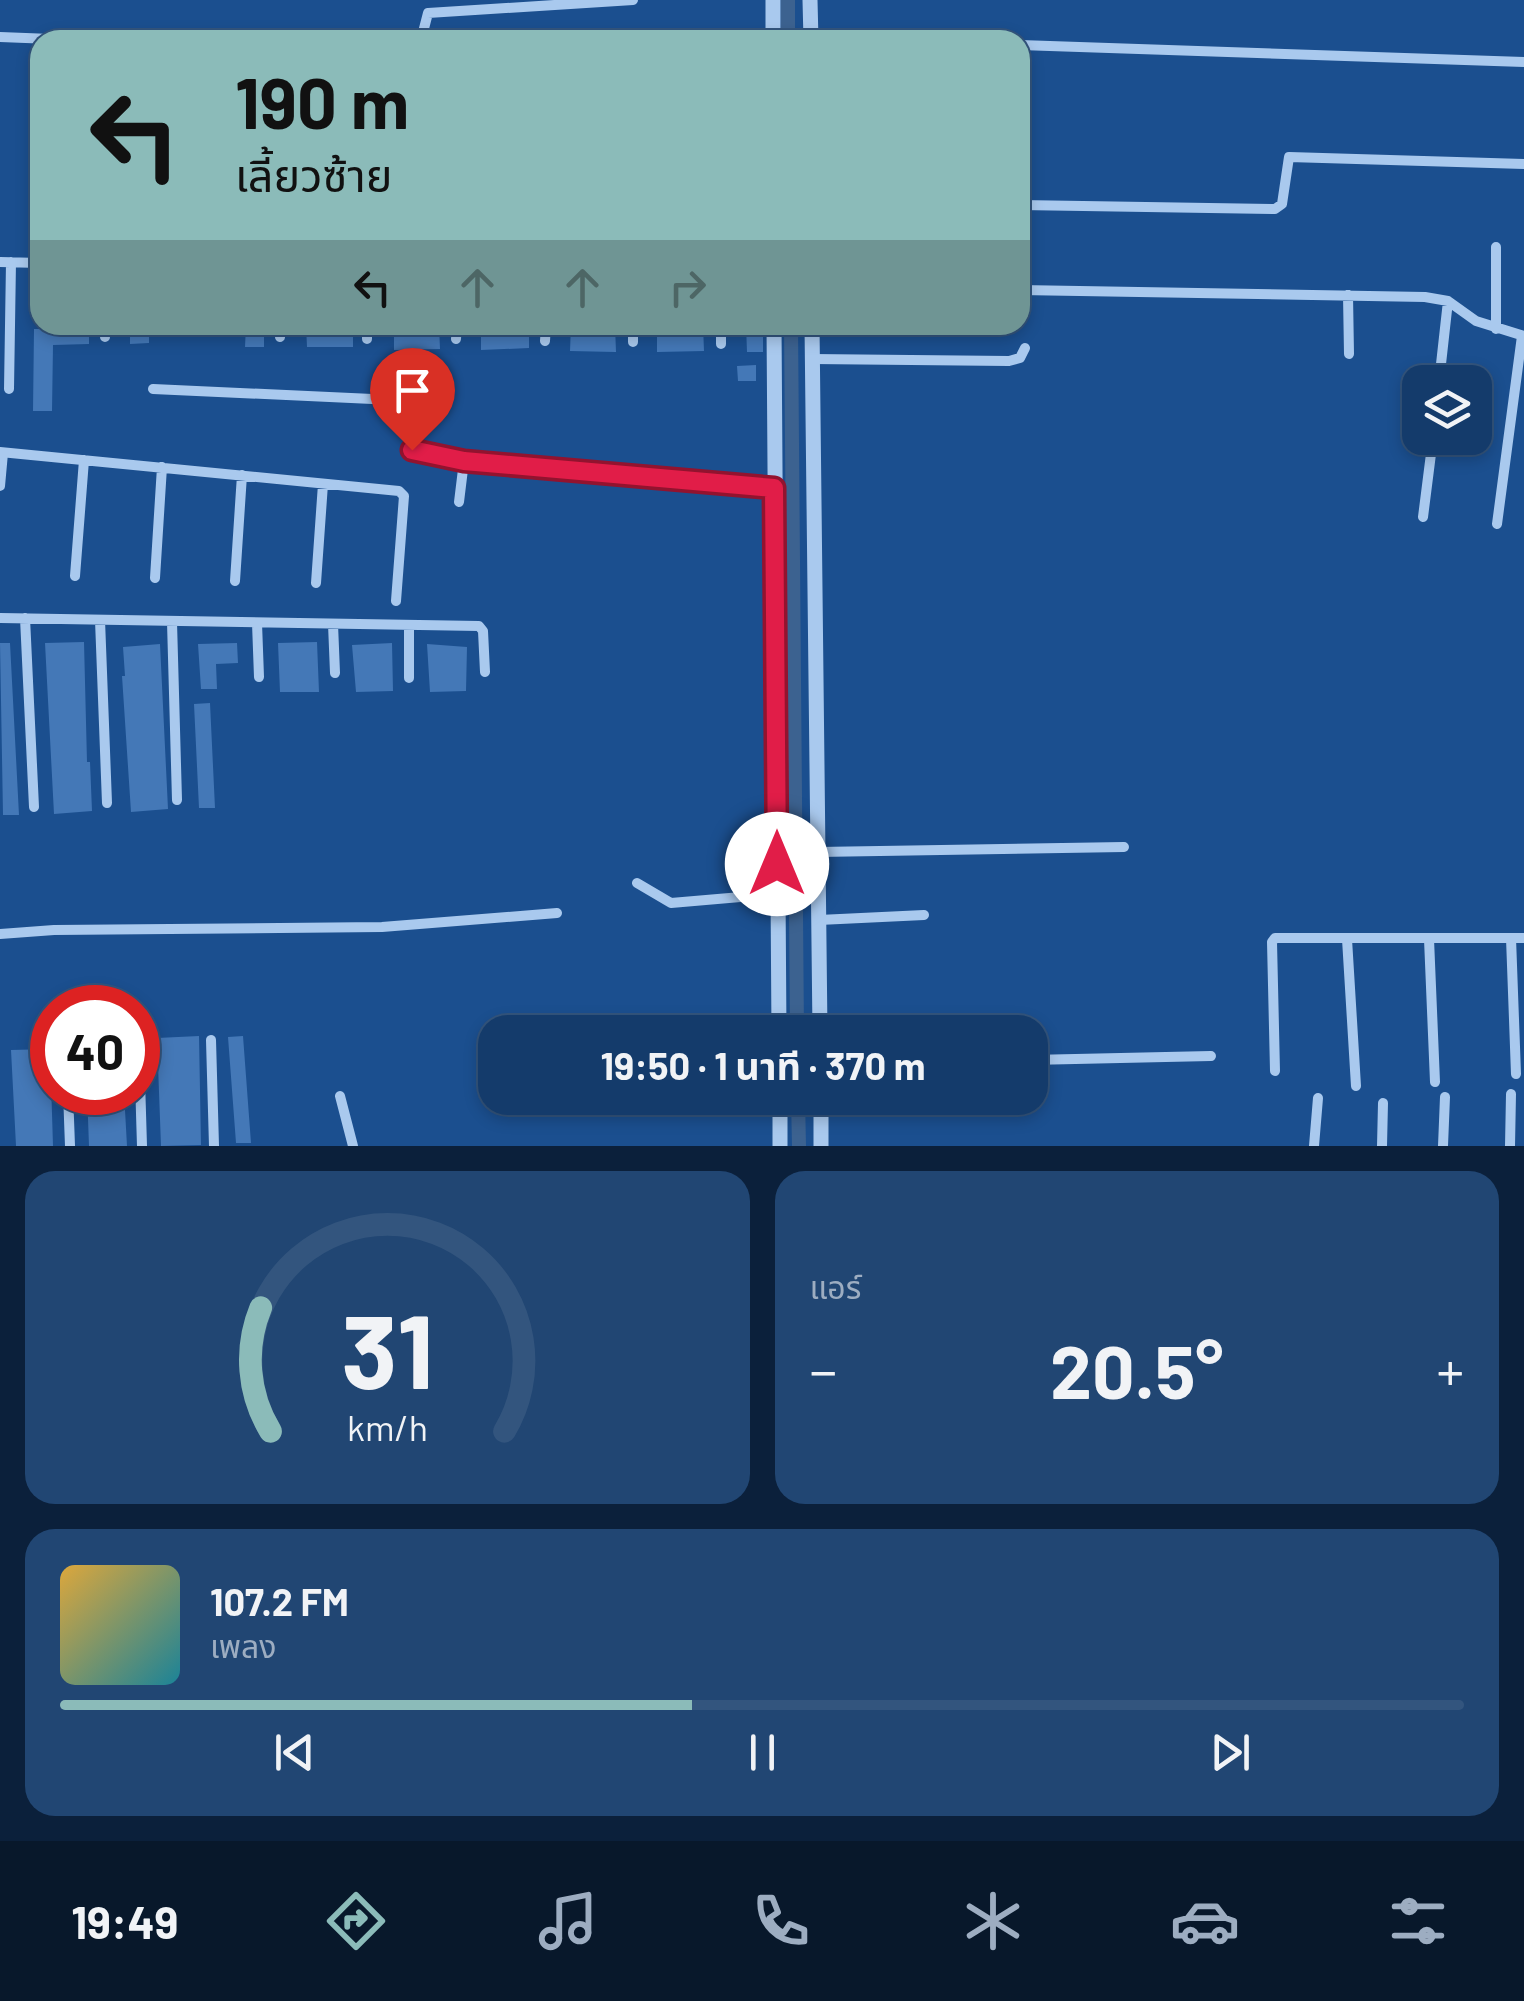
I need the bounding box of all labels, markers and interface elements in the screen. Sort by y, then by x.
text: 190 m [235,59,409,143]
icon: left [70,70,200,200]
text: เลี้ยวซ้าย [235,147,392,201]
icon: left [345,260,400,315]
icon: ahead [450,260,505,315]
icon: ahead [555,260,610,315]
icon: right [660,260,715,315]
pin [370,348,455,451]
icon: arrive [385,363,440,418]
map controls [1402,365,1492,455]
button: layers [1402,365,1492,455]
position arrow [725,812,829,916]
speed limit sign: 40 [30,985,160,1115]
text: 19:50 · 1 นาที · 370 m [601,1042,925,1088]
text: แอร์ [810,1267,861,1305]
text: 31 [341,1285,434,1410]
text: 20.5° [1050,1324,1224,1414]
text: − [810,1336,837,1402]
text: + [1436,1336,1464,1402]
text: km/h [347,1405,428,1448]
text: 107.2 FM [210,1578,349,1624]
text: เพลง [210,1626,277,1664]
icon: previous [267,1725,322,1780]
icon: pause [735,1725,790,1780]
icon: next [1203,1725,1258,1780]
icon: directions [321,1886,391,1956]
icon: music [533,1886,603,1956]
icon: phone [746,1886,816,1956]
icon: climate [958,1886,1028,1956]
icon: car [1170,1886,1240,1956]
icon: filters [1383,1886,1453,1956]
text: 19:49 [71,1894,179,1948]

